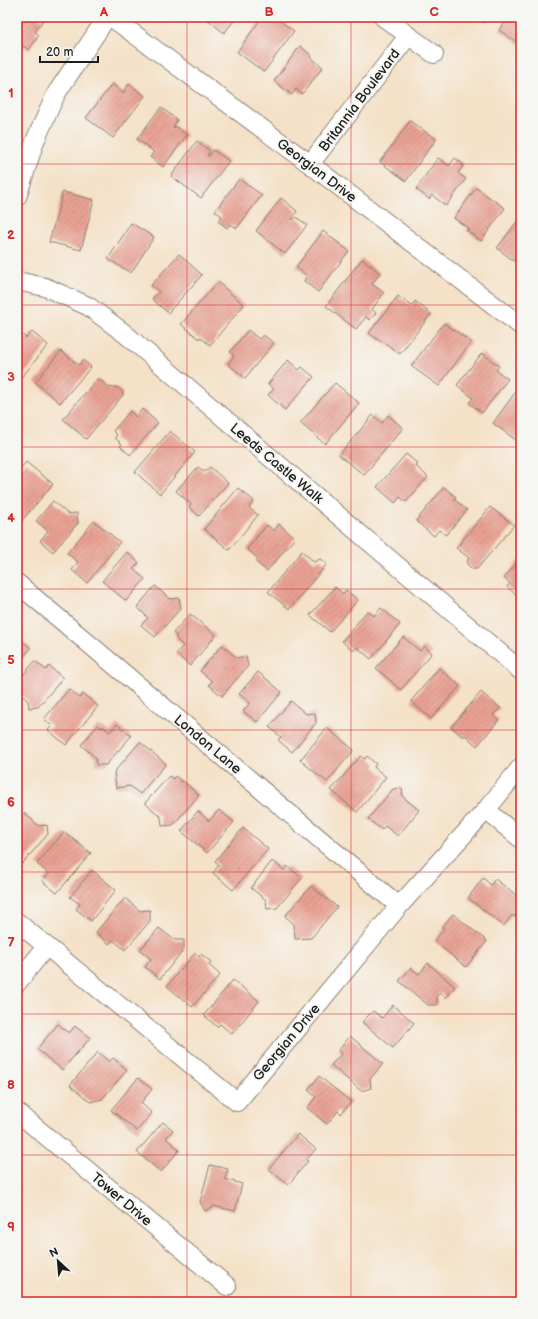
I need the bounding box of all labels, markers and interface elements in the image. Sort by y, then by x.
text: A [99,4,108,20]
text: B [264,4,274,20]
text: C [429,4,439,20]
scale bar [40,38,98,64]
text: 20 m [46,45,73,60]
street label: Britannia Boulevard [315,46,404,155]
text: 1 [8,85,14,101]
street label: Georgian Drive [273,135,360,206]
text: 2 [7,227,15,243]
text: 3 [7,369,15,385]
street label: Leeds Castle Walk [227,419,327,507]
text: 4 [7,510,15,526]
text: 5 [7,652,15,668]
street label: London Lane [170,711,245,778]
text: 6 [7,794,15,810]
text: 7 [7,935,15,951]
street label: Georgian Drive [249,1000,324,1084]
text: 8 [7,1077,15,1093]
street label: Tower Drive [88,1169,156,1230]
text: 9 [7,1219,15,1235]
north arrow [38,1241,78,1281]
text: N [47,1245,60,1260]

